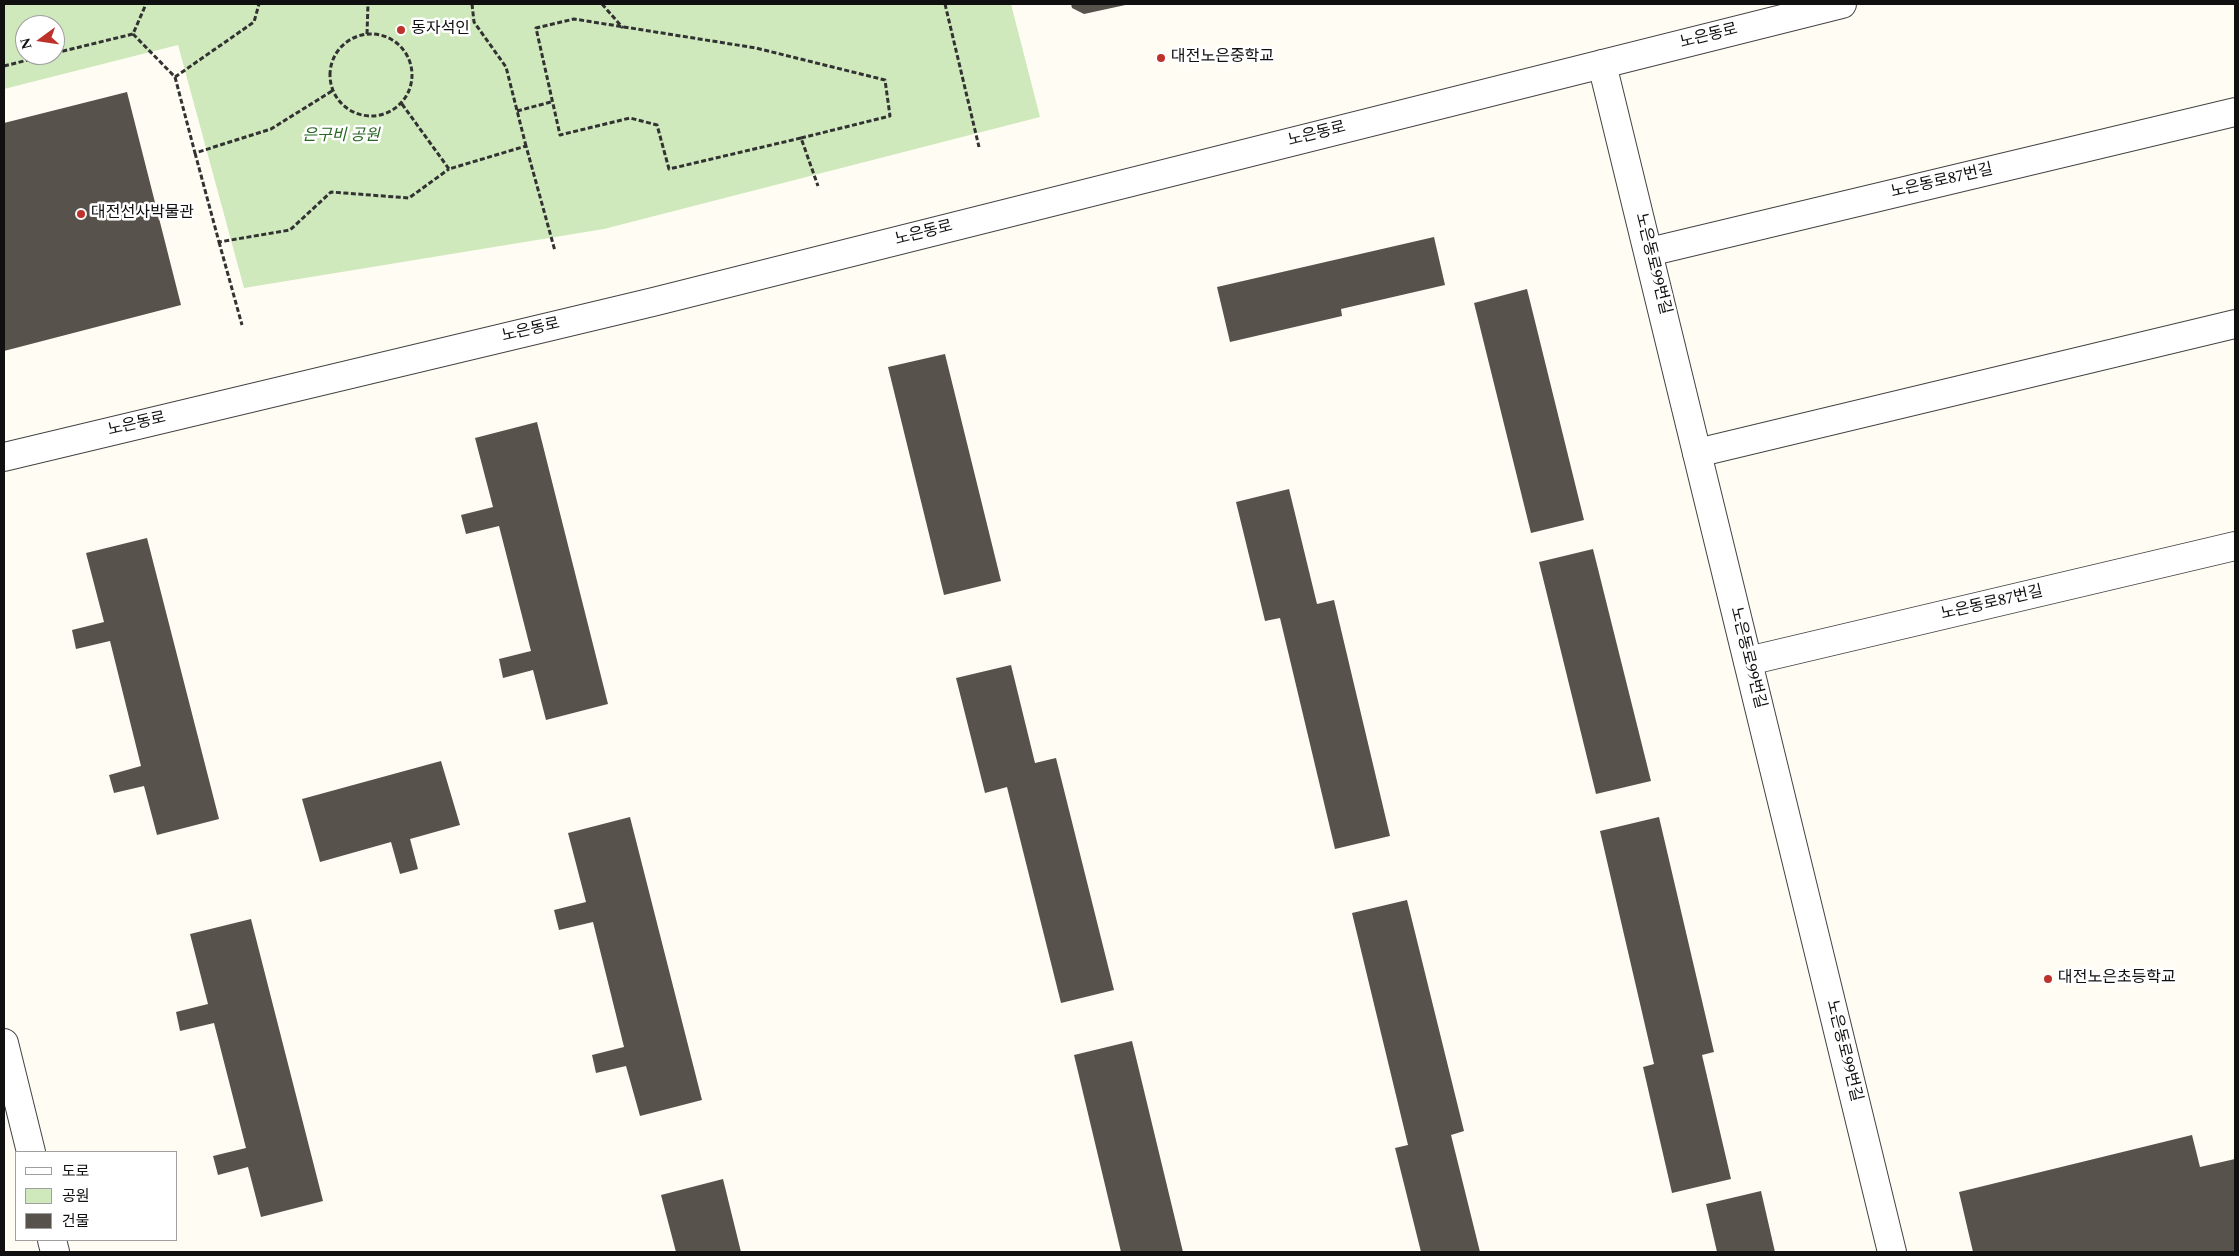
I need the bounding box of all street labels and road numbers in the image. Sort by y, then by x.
street label: 노은동로 [1678,21,1740,53]
street label: 노은동로 [1286,119,1348,151]
street label: 노은동로87번길 [1889,161,1995,203]
street label: 노은동로99번길 [1630,211,1674,317]
street label: 노은동로 [893,218,955,250]
street label: 노은동로 [500,315,562,347]
street label: 노은동로 [106,409,168,441]
street label: 노은동로87번길 [1939,583,2045,625]
street label: 노은동로99번길 [1725,605,1769,711]
street label: 노은동로99번길 [1821,998,1865,1104]

